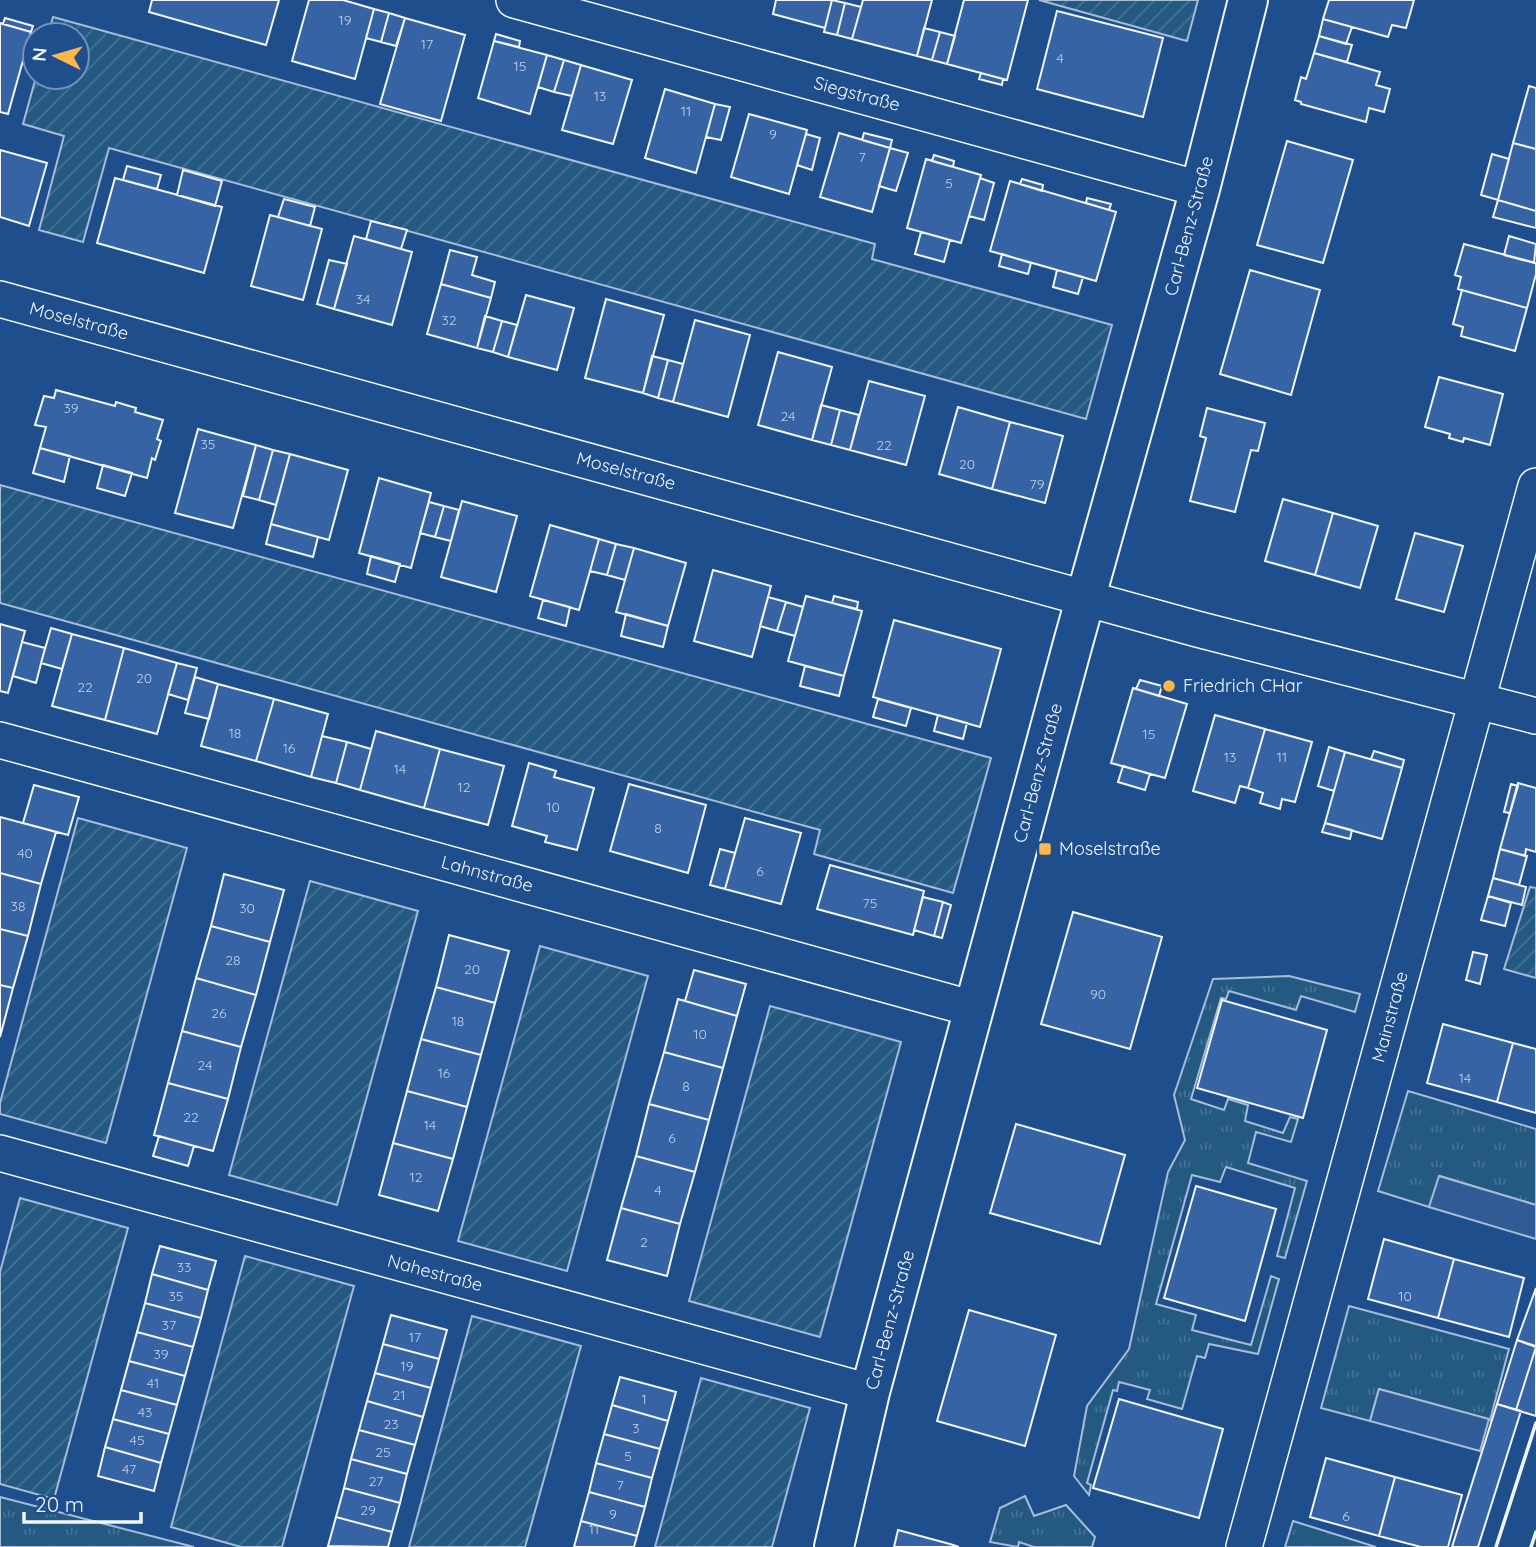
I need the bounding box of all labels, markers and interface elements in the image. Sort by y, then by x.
house number: 19 [339,11,352,29]
north arrow [21,21,91,91]
house number: 17 [421,35,433,53]
text: N [27,47,52,63]
house number: 4 [1056,49,1064,67]
house number: 15 [514,57,526,75]
street label: Siegstraße [811,71,903,116]
house number: 13 [594,87,606,105]
house number: 11 [681,102,691,120]
house number: 9 [769,125,777,143]
house number: 7 [858,148,866,166]
street label: Carl-Benz-Straße [1159,154,1218,298]
house number: 5 [945,174,953,192]
house number: 34 [356,290,370,308]
street label: Moselstraße [27,296,131,345]
house number: 32 [441,311,457,329]
house number: 39 [63,399,79,417]
house number: 24 [781,407,795,425]
house number: 35 [201,435,215,453]
house number: 22 [876,436,892,454]
street label: Moselstraße [574,446,678,495]
house number: 20 [959,455,975,473]
house number: 79 [1030,475,1045,493]
house number: 20 [136,669,152,687]
place label: Friedrich CHar [1183,674,1303,697]
house number: 22 [77,678,93,696]
marker: Friedrich CHar [1161,678,1177,694]
street label: Carl-Benz-Straße [1008,701,1067,845]
house number: 18 [229,724,241,742]
house number: 15 [1143,725,1155,743]
house number: 16 [283,739,296,757]
house number: 13 [1224,748,1236,766]
house number: 11 [1277,748,1287,766]
house number: 14 [394,760,406,778]
house number: 12 [458,778,471,796]
house number: 10 [546,798,560,816]
house number: 8 [654,819,662,837]
place label: Moselstraße [1059,837,1161,860]
marker: Moselstraße [1037,841,1053,857]
house number: 40 [17,844,33,862]
street label: Lahnstraße [439,850,536,897]
house number: 6 [756,862,764,880]
house number: 75 [863,894,877,912]
house number: 38 [11,897,25,915]
house number: 30 [239,899,255,917]
house number: 28 [225,951,241,969]
house number: 20 [464,960,480,978]
street label: Mainstraße [1366,969,1413,1065]
house number: 90 [1090,985,1106,1003]
house number: 26 [211,1004,227,1022]
house number: 18 [452,1012,464,1030]
house number: 10 [693,1025,707,1043]
house number: 24 [198,1056,212,1074]
house number: 16 [438,1064,451,1082]
house number: 14 [1459,1069,1471,1087]
house number: 8 [682,1077,690,1095]
house number: 22 [183,1108,199,1126]
house number: 14 [424,1116,436,1134]
house number: 6 [668,1129,676,1147]
house number: 12 [410,1168,423,1186]
house number: 4 [654,1181,662,1199]
house number: 2 [640,1233,648,1251]
street label: Carl-Benz-Straße [860,1248,919,1392]
street label: Nahestraße [385,1249,485,1296]
house number: 33 [177,1258,191,1276]
house number: 35 [169,1287,183,1305]
house number: 10 [1398,1287,1412,1305]
house number: 37 [162,1316,176,1334]
house number: 17 [409,1328,421,1346]
house number: 39 [153,1345,169,1363]
house number: 19 [401,1357,414,1375]
house number: 41 [147,1374,159,1392]
house number: 21 [393,1386,405,1404]
house number: 1 [641,1390,647,1408]
house number: 43 [138,1403,152,1421]
house number: 23 [383,1415,399,1433]
house number: 3 [632,1419,640,1437]
house number: 45 [129,1431,145,1449]
house number: 25 [375,1443,391,1461]
house number: 5 [624,1447,632,1465]
house number: 47 [122,1460,136,1478]
house number: 27 [369,1472,383,1490]
house number: 7 [616,1476,624,1494]
scale bar [24,1480,142,1524]
text: 20 m [35,1491,84,1517]
house number: 29 [360,1501,376,1519]
house number: 9 [609,1505,617,1523]
house number: 6 [1342,1507,1350,1525]
house number: 11 [589,1520,599,1538]

